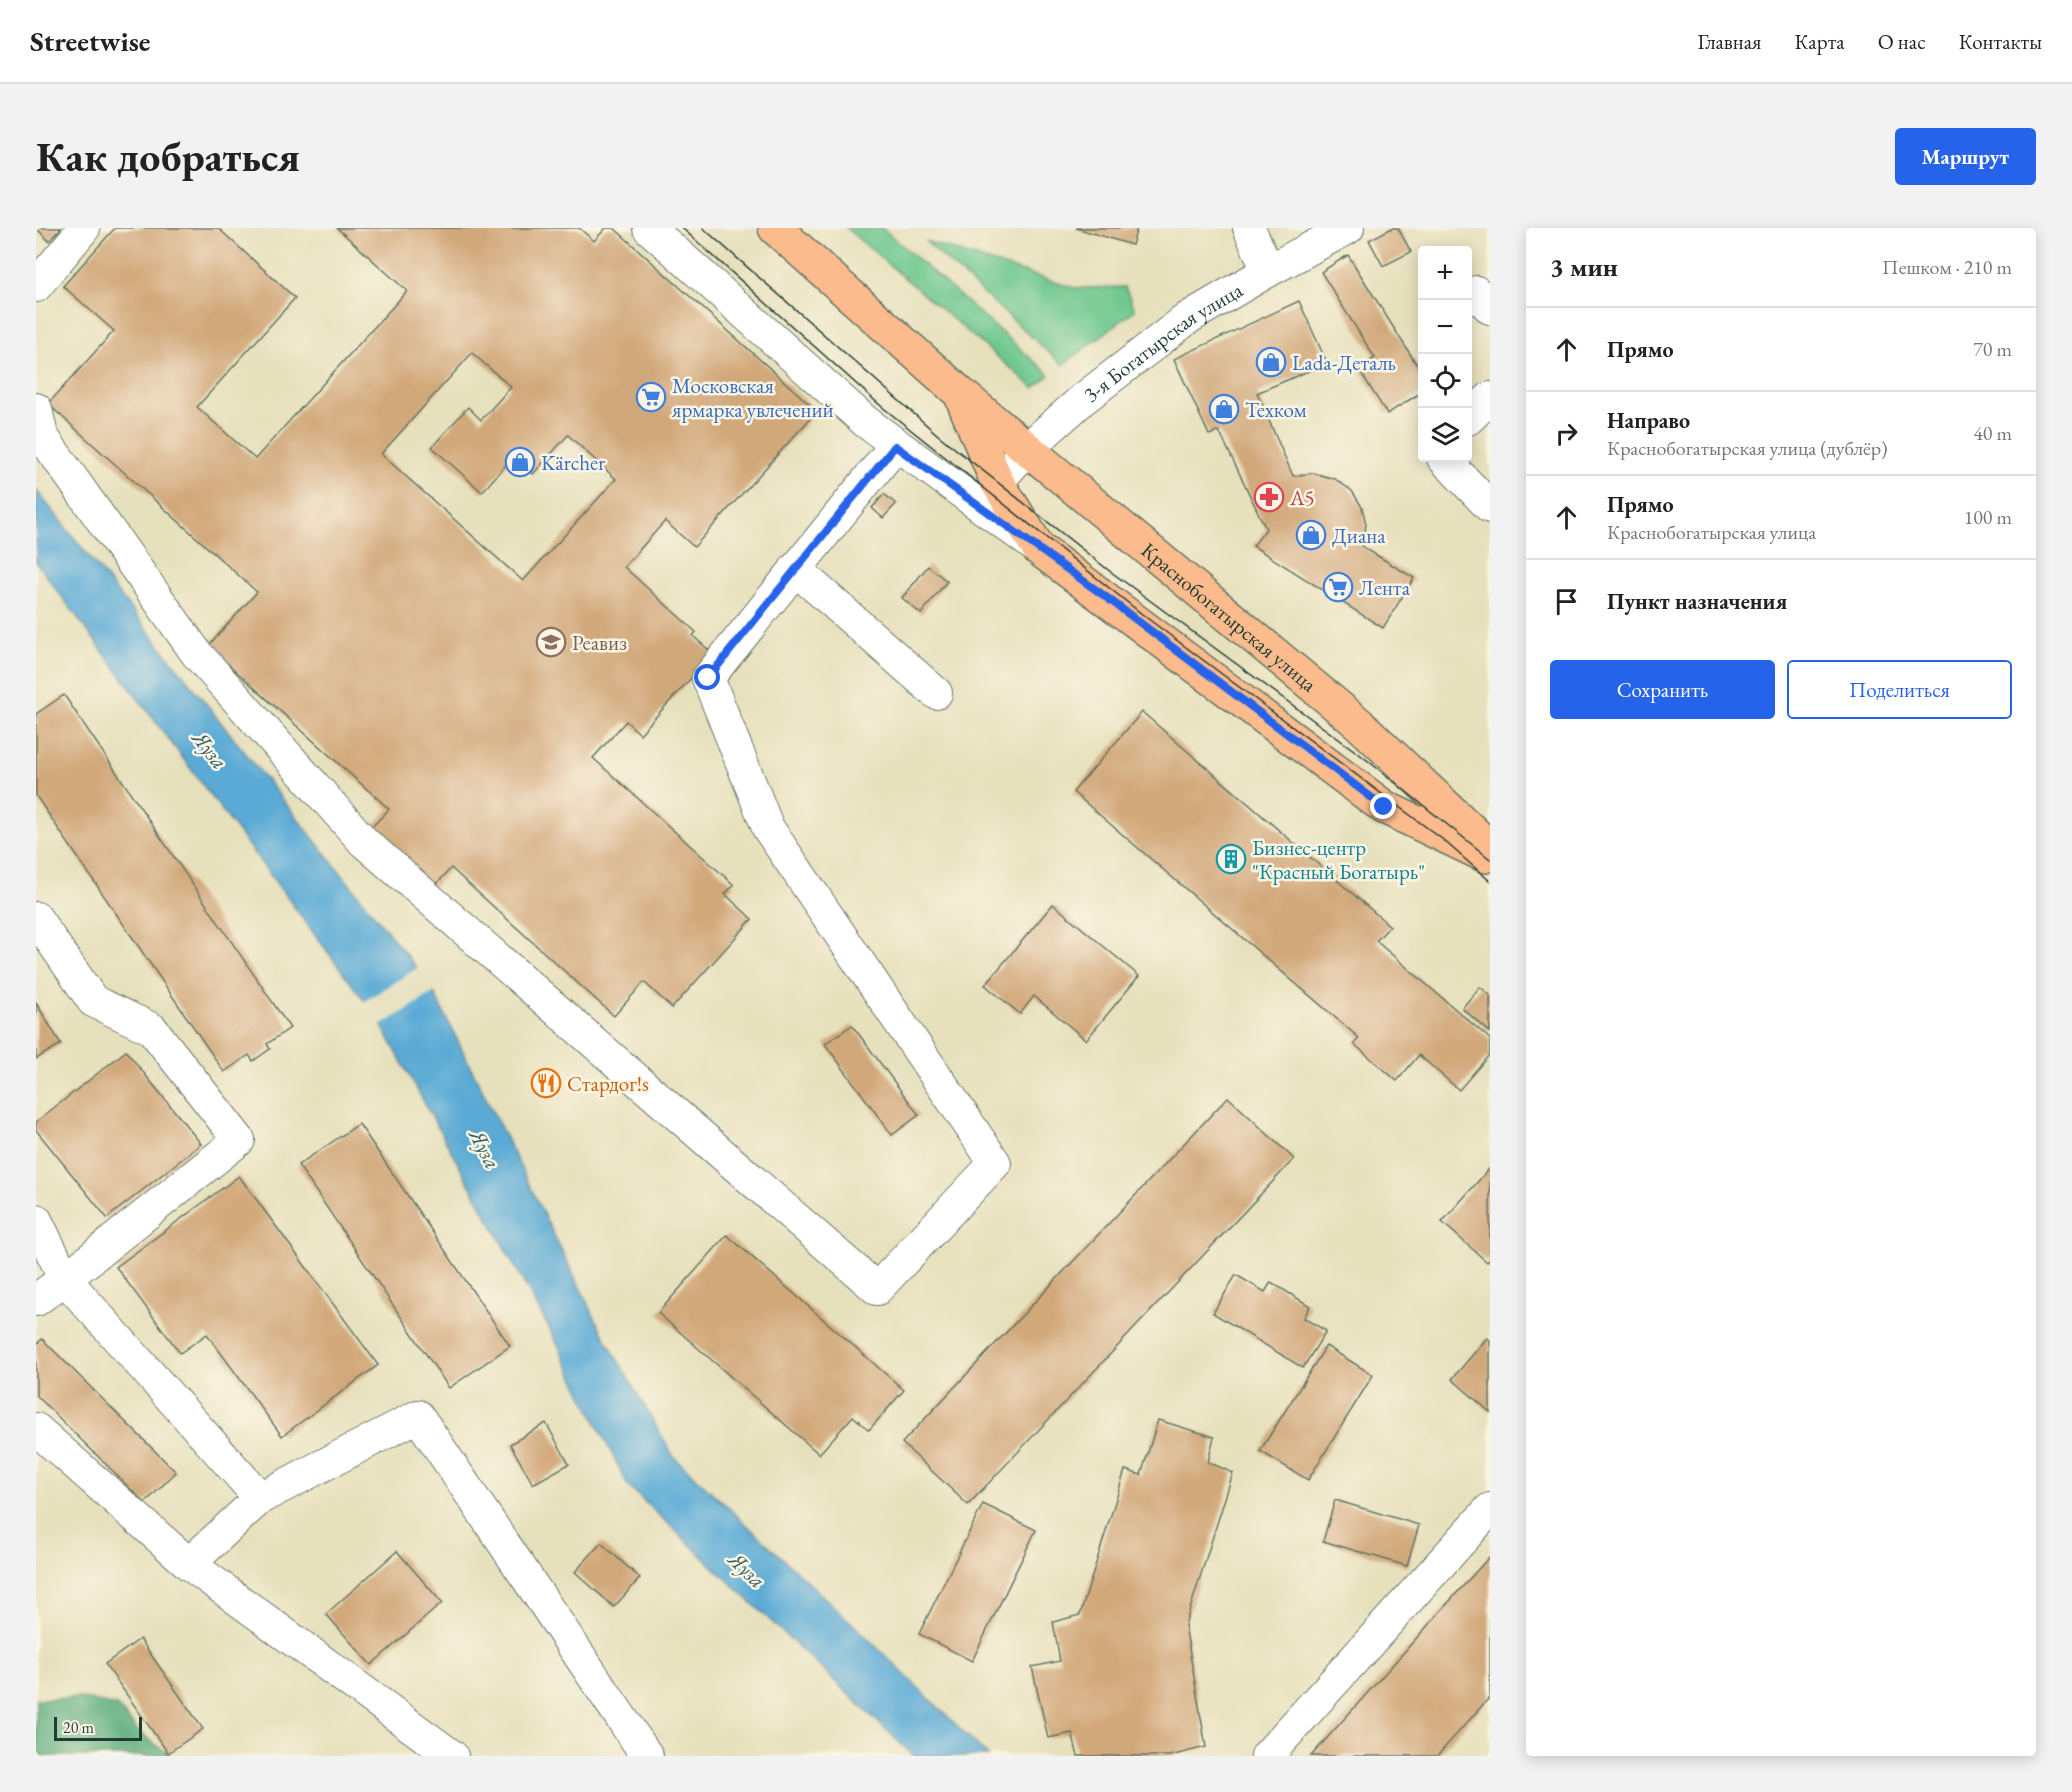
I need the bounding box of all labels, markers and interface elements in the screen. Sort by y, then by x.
text: Streetwise [30,23,150,59]
text: Главная [1697,28,1761,55]
text: Карта [1794,28,1845,55]
text: О нас [1878,28,1926,55]
text: Контакты [1959,28,2042,55]
button: Маршрут [1895,128,2036,185]
text: Как добраться [36,129,300,184]
map controls [1418,246,1472,462]
button: + [1418,246,1472,300]
text: 3 мин [1550,250,1618,284]
text: Пешком · 210 m [1882,254,2012,280]
street label: 3-я Богатырская улица [1078,275,1247,407]
button: − [1418,300,1472,354]
icon: ahead [1550,333,1583,366]
text: Прямо [1607,335,1674,364]
text: 70 m [1973,336,2012,362]
shop icon: Lada-Деталь [1255,346,1287,378]
place label: Lada-Деталь [1292,349,1396,376]
button: locate [1418,354,1472,408]
place label: Московская ярмарка увлечений [671,372,834,423]
supermarket icon: Московская ярмарка увлечений [635,381,667,413]
shop icon: Техком [1208,393,1240,425]
place label: Техком [1245,396,1307,423]
text: Направо [1607,406,1690,435]
button: layers [1418,408,1472,462]
icon: right [1550,417,1583,450]
text: 40 m [1973,420,2012,446]
text: Краснобогатырская улица (дублёр) [1607,435,1888,461]
shop icon: Kärcher [504,446,536,478]
place label: Kärcher [541,449,605,476]
pharmacy icon: А5 [1253,481,1285,513]
place label: А5 [1289,484,1315,511]
text: Прямо [1607,490,1674,519]
icon: ahead [1550,501,1583,534]
text: 100 m [1964,504,2012,530]
shop icon: Диана [1295,519,1327,551]
text: Краснобогатырская улица [1607,519,1816,545]
place label: Диана [1332,522,1386,549]
street label: Краснобогатырская улица [1136,536,1323,698]
supermarket icon: Лента [1322,571,1354,603]
place label: Лента [1359,574,1411,601]
icon: arrive [1550,585,1583,618]
text: Пункт назначения [1607,587,1787,616]
school or university icon: Реавиз [535,626,567,658]
place label: Реавиз [572,629,627,656]
button: Сохранить [1550,660,1775,719]
button: Поделиться [1787,660,2012,719]
route start [694,664,720,690]
water label: Яуза [185,723,234,775]
route end [1370,793,1396,819]
place label: Бизнес-центр "Красный Богатырь" [1252,834,1425,885]
building icon: Бизнес-центр "Красный Богатырь" [1215,843,1247,875]
restaurant icon: Стардог!s [530,1067,562,1099]
place label: Стардог!s [567,1070,649,1097]
water label: Яуза [462,1122,507,1174]
water label: Яуза [721,1544,772,1595]
scale bar [54,1714,142,1742]
text: 20 m [63,1717,94,1738]

